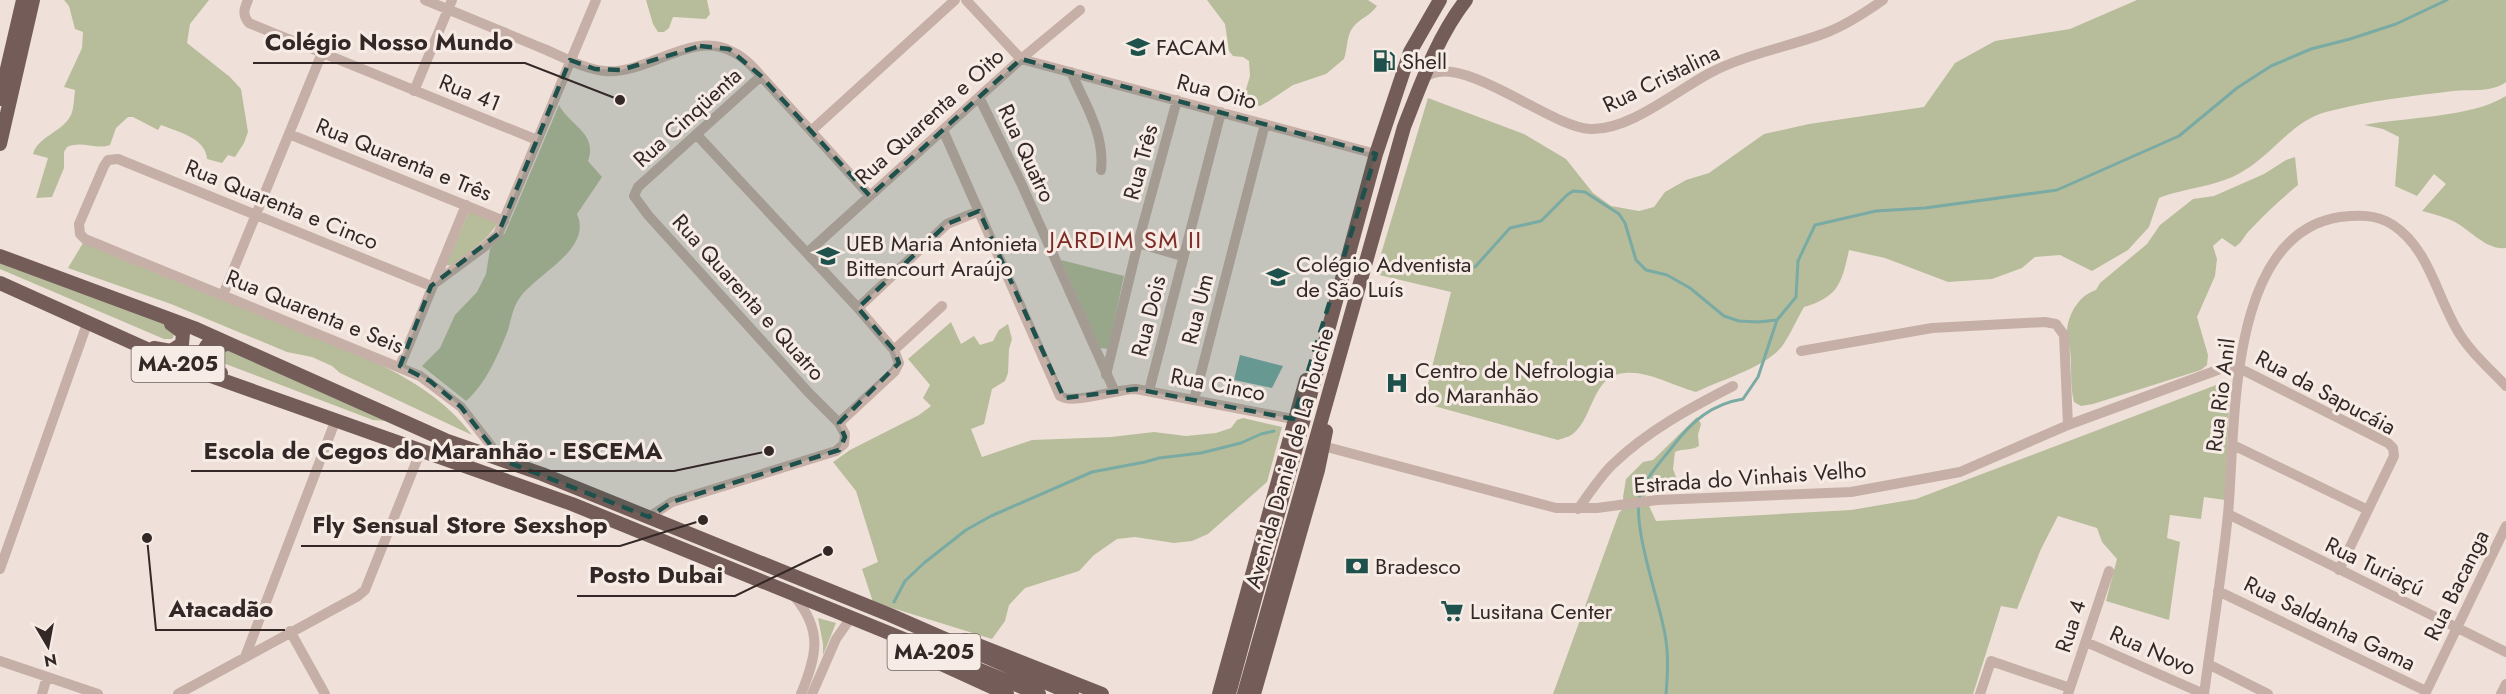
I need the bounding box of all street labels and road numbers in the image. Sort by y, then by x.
street label: Rua Cristalina [1597,36,1725,120]
street label: Rua Quarenta e Oito [847,40,1011,192]
street label: Rua Cinqüenta [626,60,748,174]
street label: Rua 41 [434,65,506,119]
street label: Rua Oito [1174,65,1260,117]
street label: Rua Quatro [990,99,1064,207]
street label: Rua Quarenta e Três [311,109,497,209]
street label: Rua Três [1115,121,1165,203]
street label: Rua Quarenta e Cinco [181,151,383,257]
street label: Rua Quarenta e Quatro [665,206,833,388]
street label: Rua Quarenta e Seis [221,261,409,361]
street label: Rua Um [1173,270,1221,348]
street label: Rua Dois [1122,272,1174,360]
street label: Avenida Daniel de La Touche [1236,324,1342,592]
street label: Rua Rio Anil [2197,336,2243,454]
street label: Rua da Sapucáia [2250,341,2402,443]
road number: MA-205 [132,346,225,382]
street label: Rua Cinco [1168,359,1268,409]
street label: Estrada do Vinhais Velho [1633,453,1867,501]
street label: Rua Bacanga [2415,524,2497,646]
street label: Rua Turiaçú [2320,528,2430,604]
street label: Rua Saldanha Gama [2239,568,2421,678]
street label: Rua 4 [2046,595,2094,657]
street label: Rua Novo [2105,617,2201,683]
road number: MA-205 [888,634,980,670]

